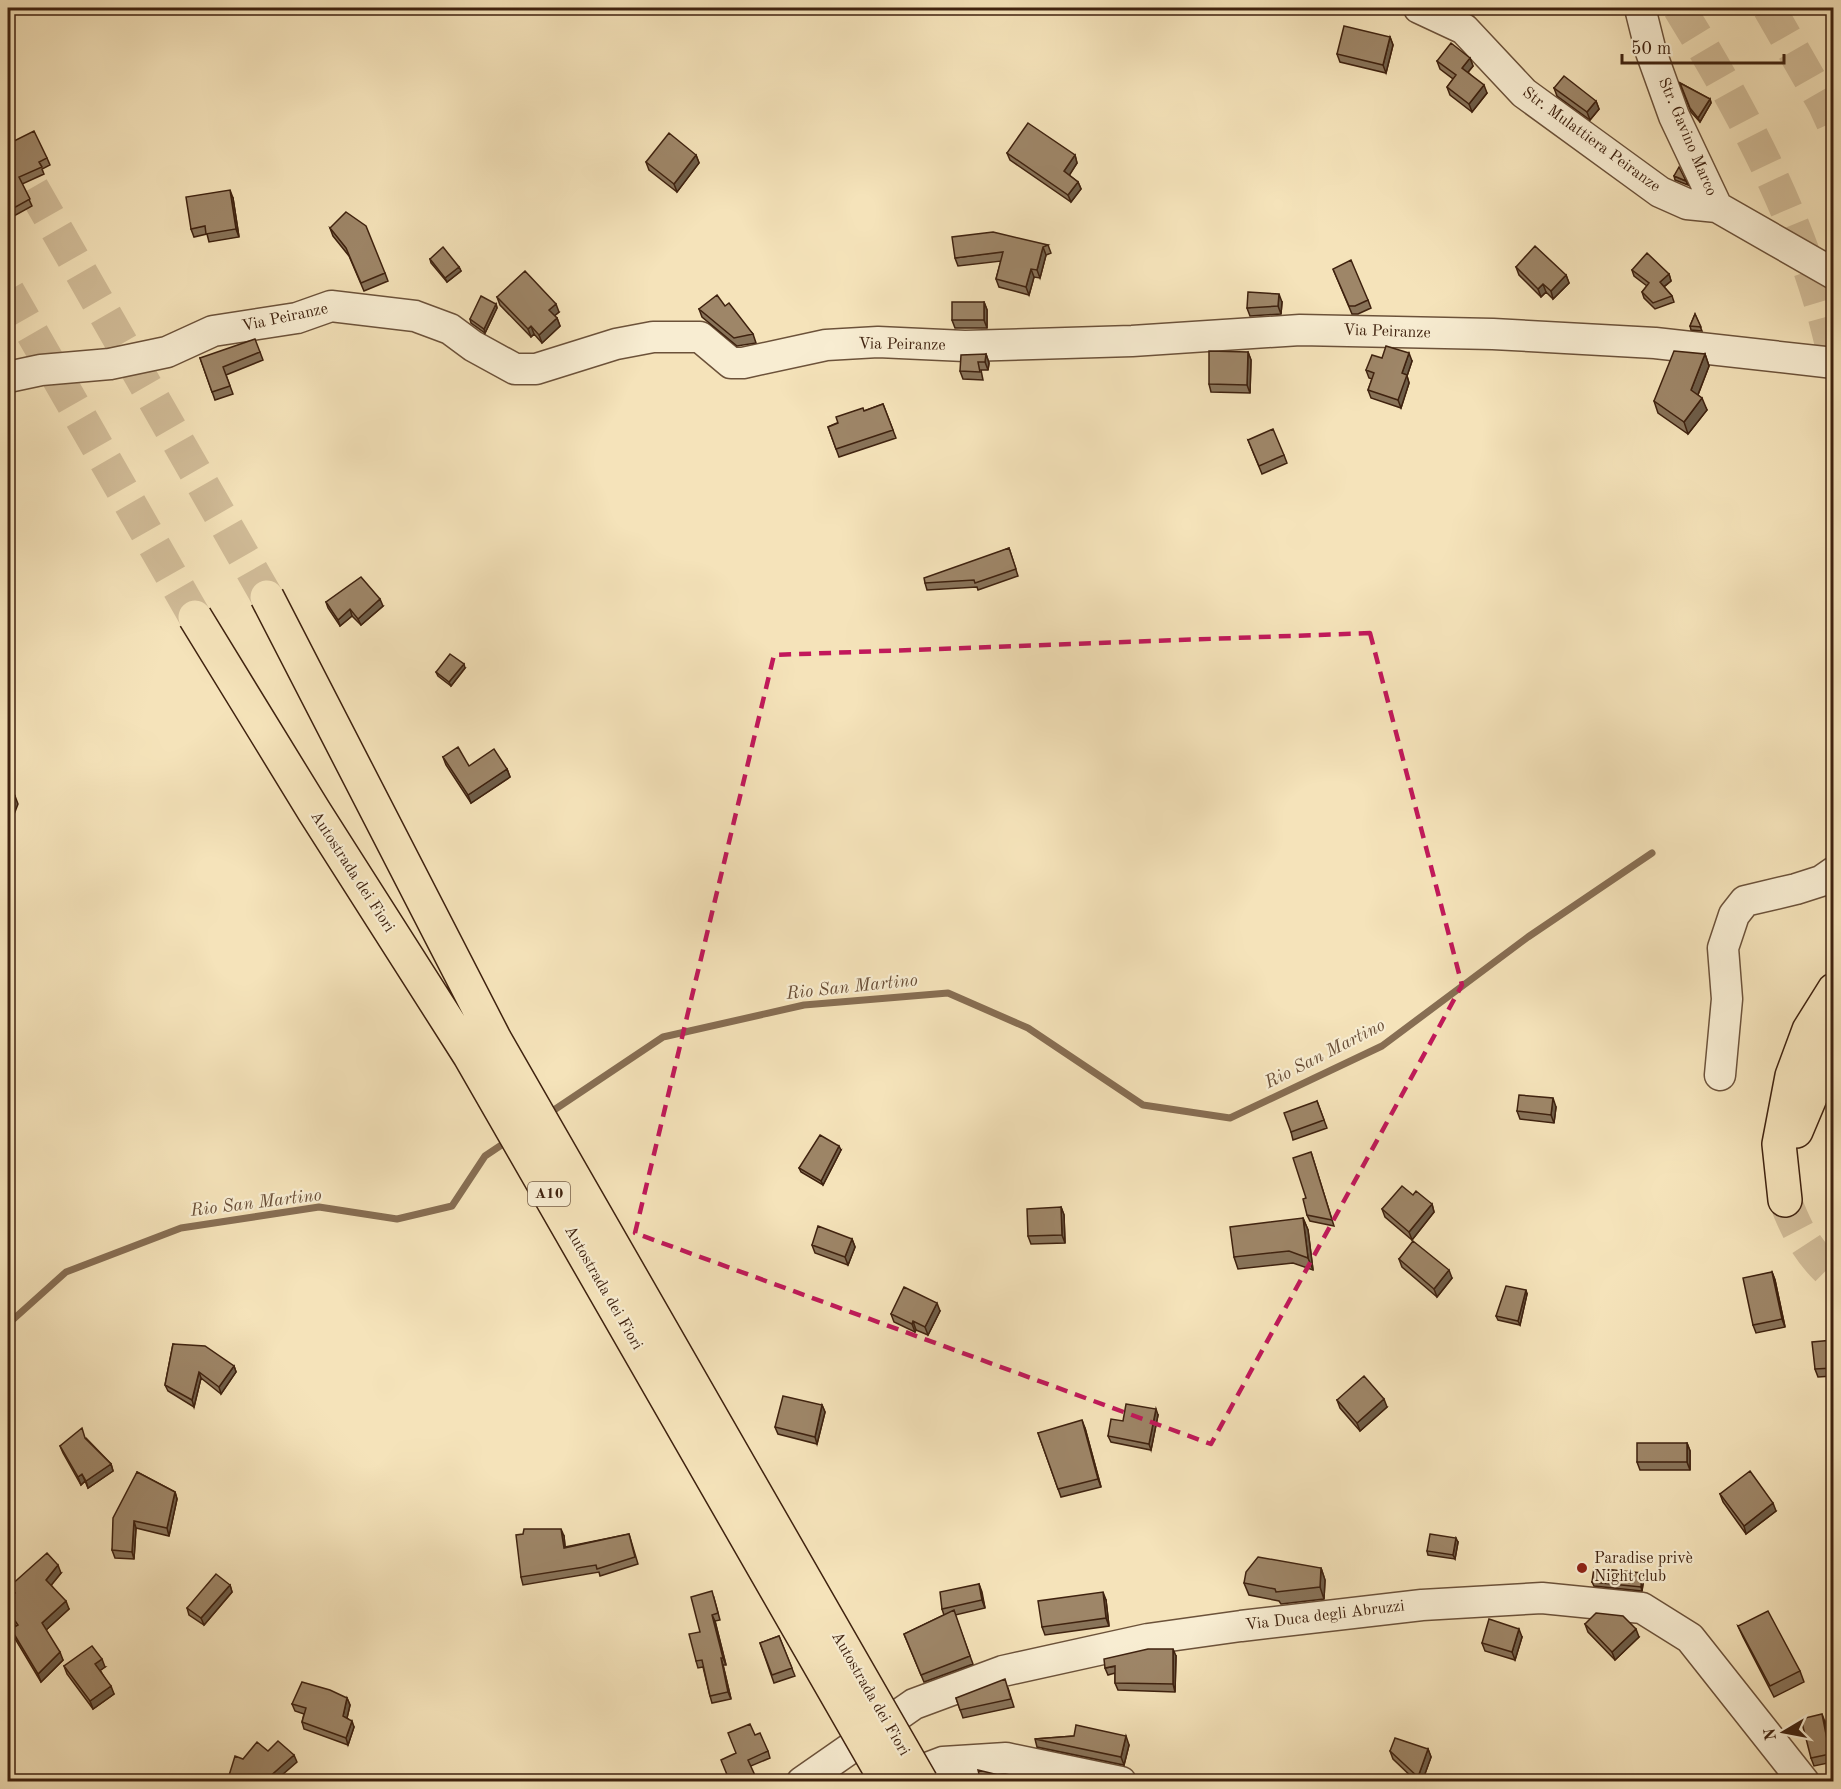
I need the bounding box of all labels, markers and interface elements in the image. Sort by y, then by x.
scale bar [1622,27,1784,65]
text: 50 m [1631,40,1671,58]
street label: Str. Gavino Marco [1655,76,1719,198]
street label: Str. Mulattiera Peiranze [1519,85,1663,195]
street label: Via Peiranze [240,301,330,335]
street label: Via Peiranze [1343,322,1431,342]
street label: Via Peiranze [858,336,946,354]
street label: Autostrada dei Fiori [307,809,397,935]
water label: Rio San Martino [784,971,919,1003]
water label: Rio San Martino [1261,1016,1388,1093]
road number: A10 [528,1182,570,1206]
water label: Rio San Martino [188,1186,323,1220]
street label: Autostrada dei Fiori [561,1223,645,1353]
place label: Paradise privè Night club [1594,1551,1693,1585]
marker: Paradise privè Night club [1575,1561,1589,1575]
street label: Via Duca degli Abruzzi [1245,1598,1405,1634]
street label: Autostrada dei Fiori [828,1629,912,1759]
north arrow [1754,1702,1814,1762]
text: N [1762,1726,1780,1742]

